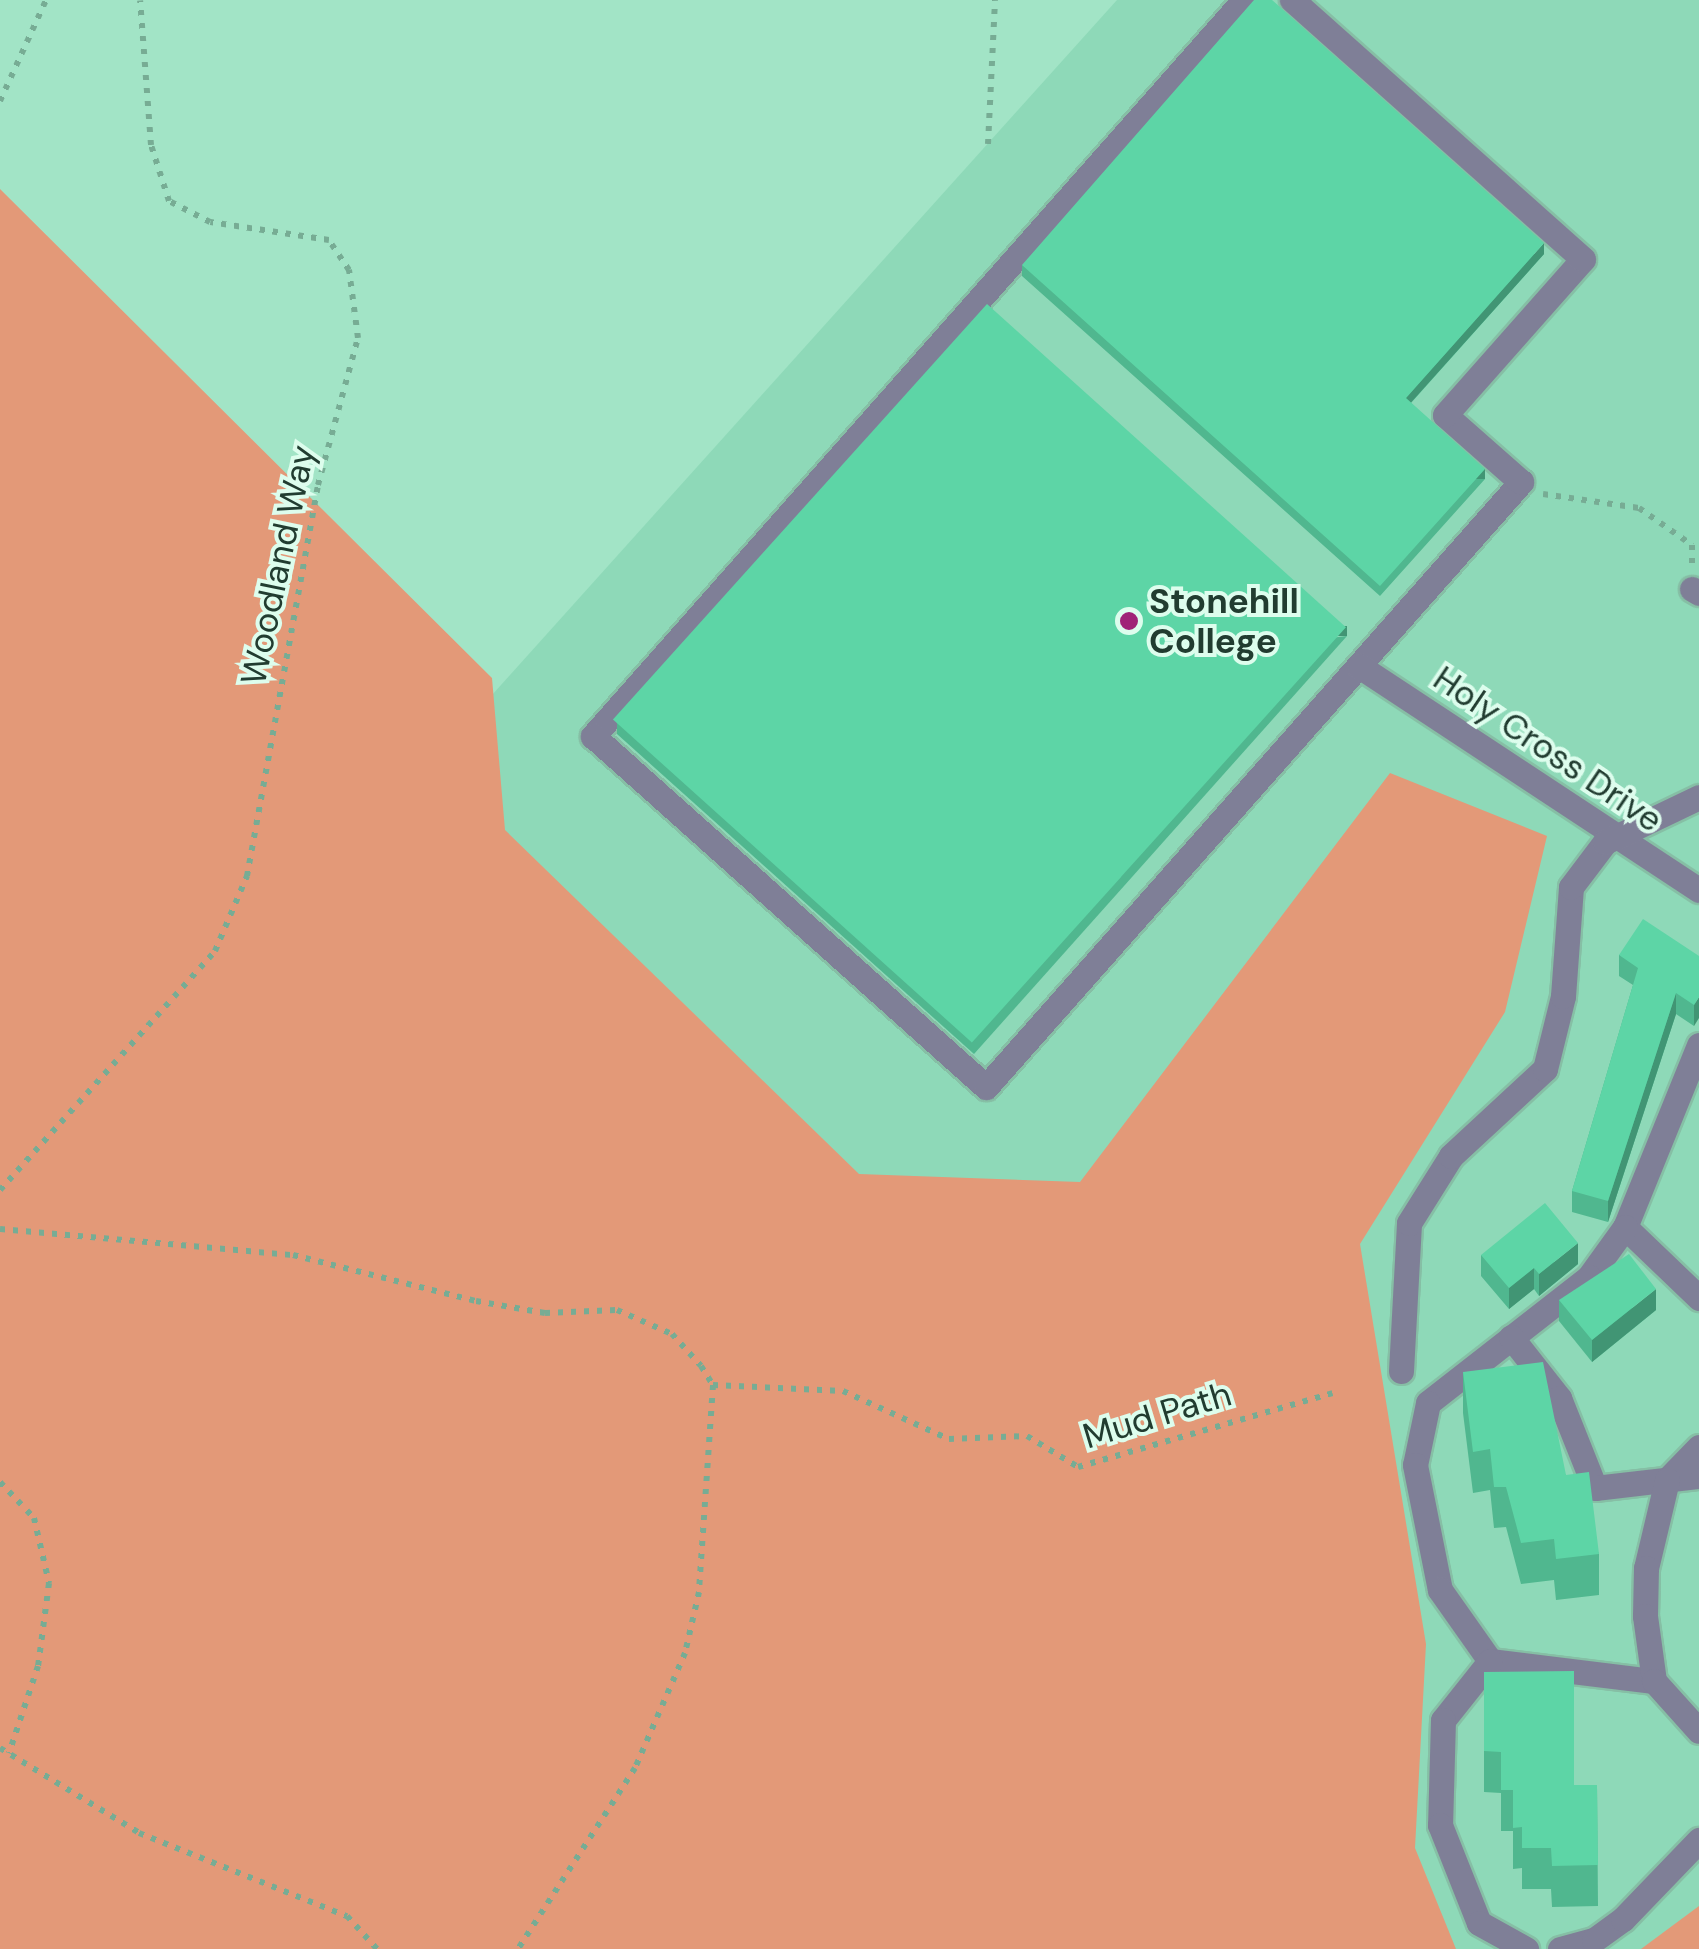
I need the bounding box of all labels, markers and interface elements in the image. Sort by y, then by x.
street label: Woodland Way [232,441,324,689]
place label: Stonehill College [1149,580,1299,662]
marker: Stonehill College [1118,610,1140,632]
street label: Holy Cross Drive [1426,657,1670,841]
street label: Mud Path [1078,1373,1236,1457]

